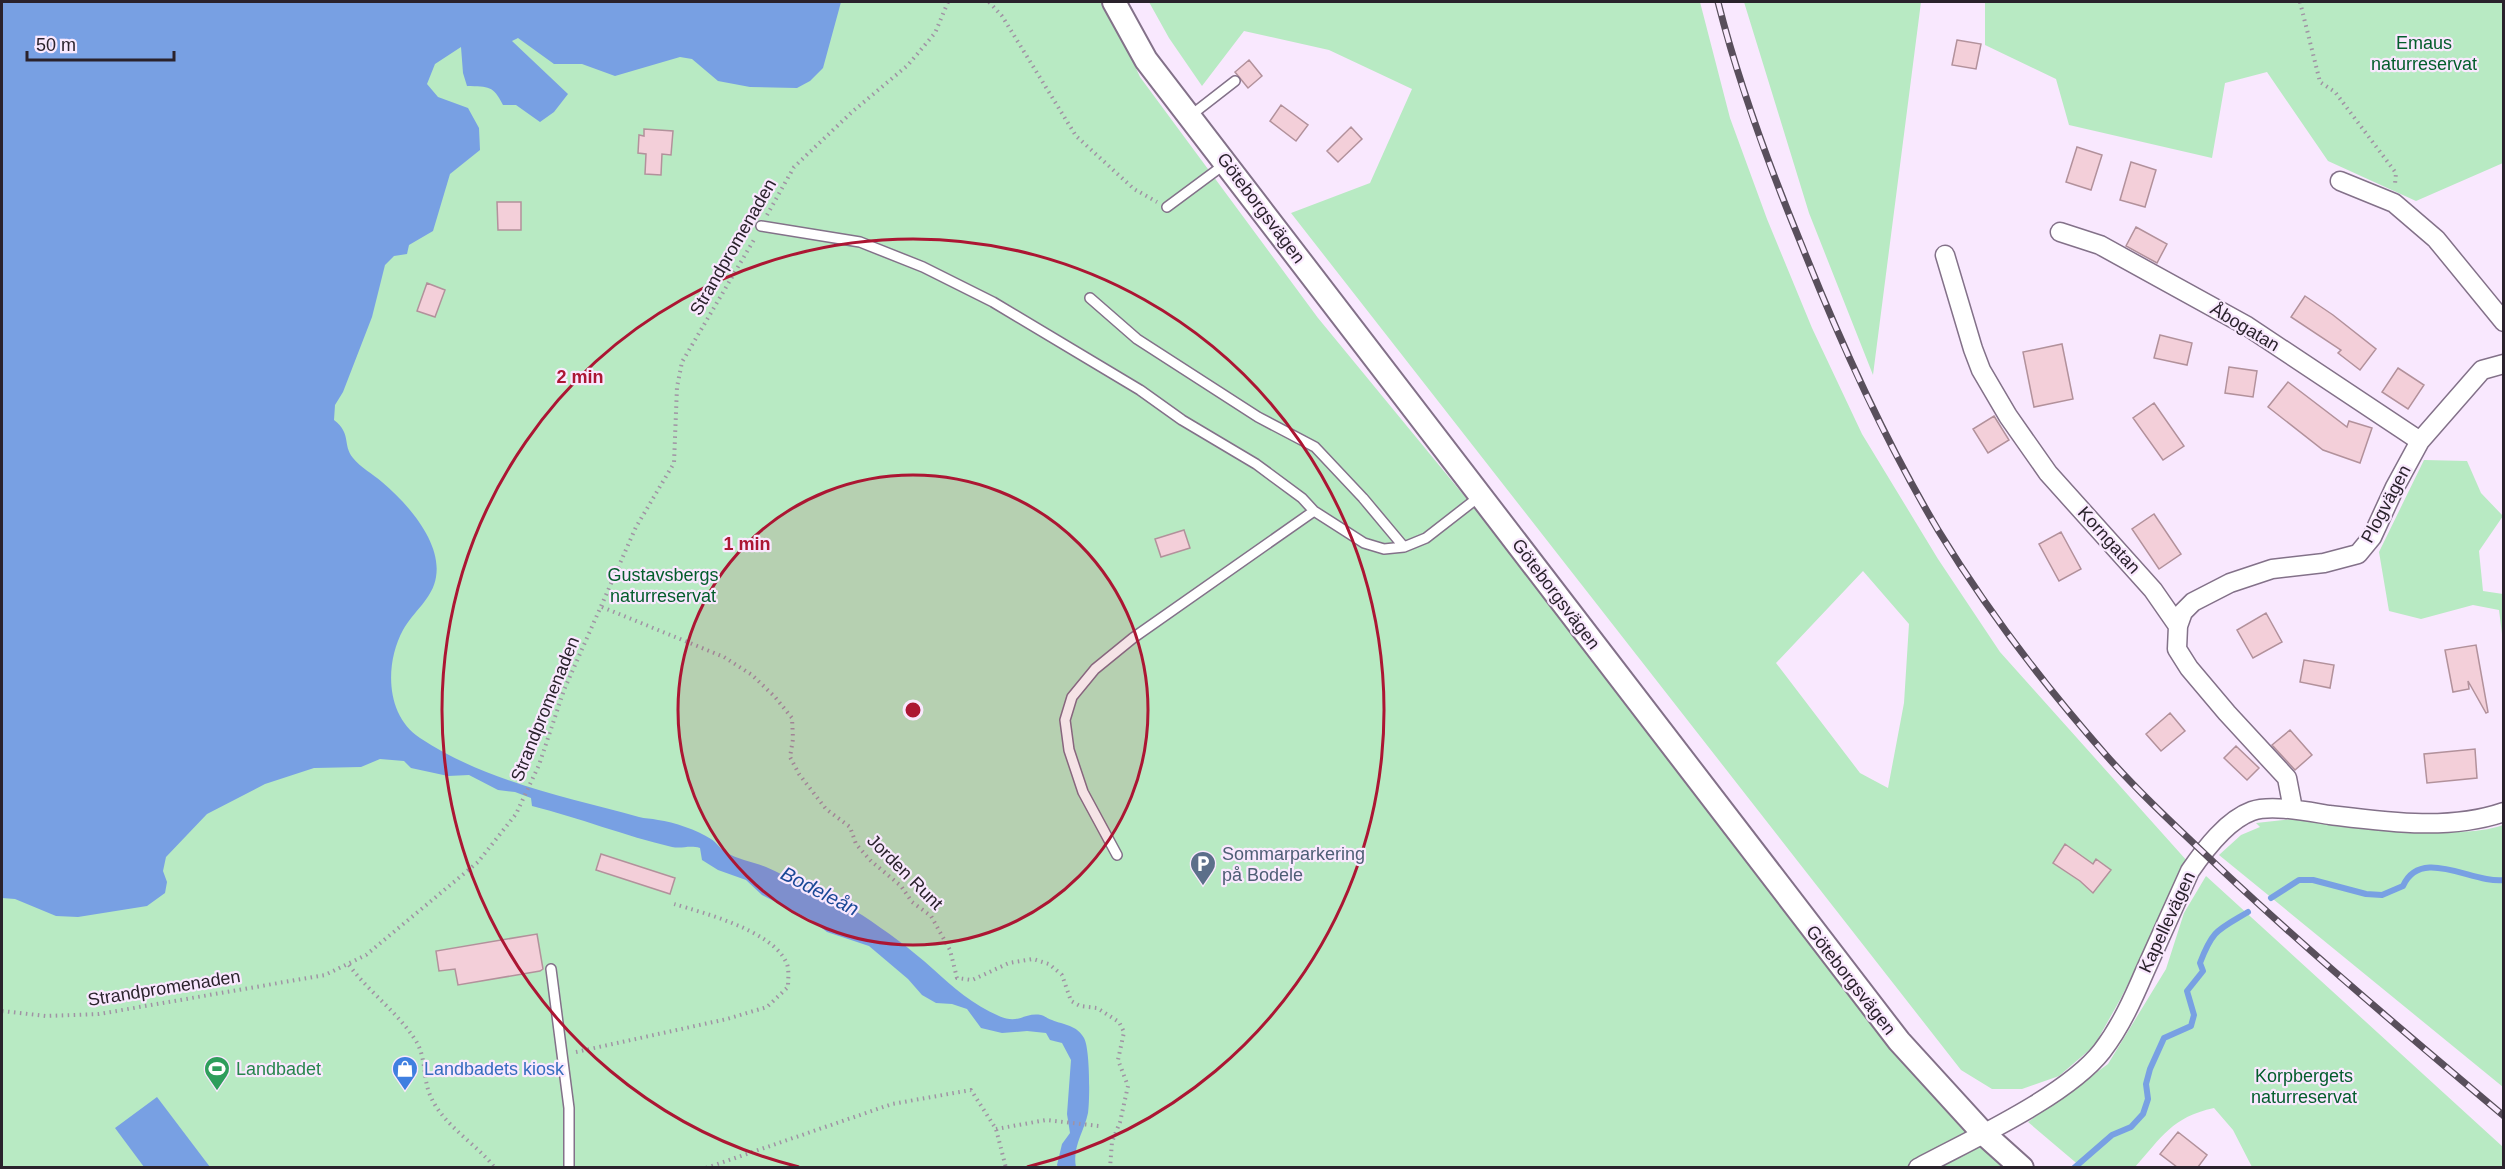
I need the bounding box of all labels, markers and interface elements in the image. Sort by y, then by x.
scale bar [27,24,174,62]
park label: Emaus naturreservat [2371,33,2477,74]
text: 50 m [36,35,76,55]
street label: Göteborgsvägen [1213,149,1309,267]
street label: Strandpromenaden [686,175,780,319]
street label: Åbogatan [2207,299,2283,355]
text: 2 min [556,367,604,387]
street label: Plogvägen [2357,462,2415,546]
street label: Korngatan [2074,502,2144,578]
text: 1 min [723,534,771,554]
street label: Göteborgsvägen [1508,535,1604,653]
park label: Gustavsbergs naturreservat [607,565,719,606]
street label: Strandpromenaden [507,634,583,784]
centre of rings [903,700,923,720]
street label: Jorden Runt [863,830,947,914]
place label: Sommarparkering på Bodele [1222,844,1365,885]
parking icon: Sommarparkering på Bodele [1188,849,1218,887]
water label: Bodeleån [777,862,863,920]
street label: Kapellevägen [2135,868,2199,976]
street label: Göteborgsvägen [1802,921,1900,1039]
street label: Strandpromenaden [86,966,242,1010]
sports icon: Landbadet [202,1054,232,1092]
shop icon: Landbadets kiosk [390,1054,420,1092]
place label: Landbadet [236,1059,321,1079]
place label: Landbadets kiosk [424,1059,565,1079]
park label: Korpbergets naturreservat [2251,1066,2357,1107]

